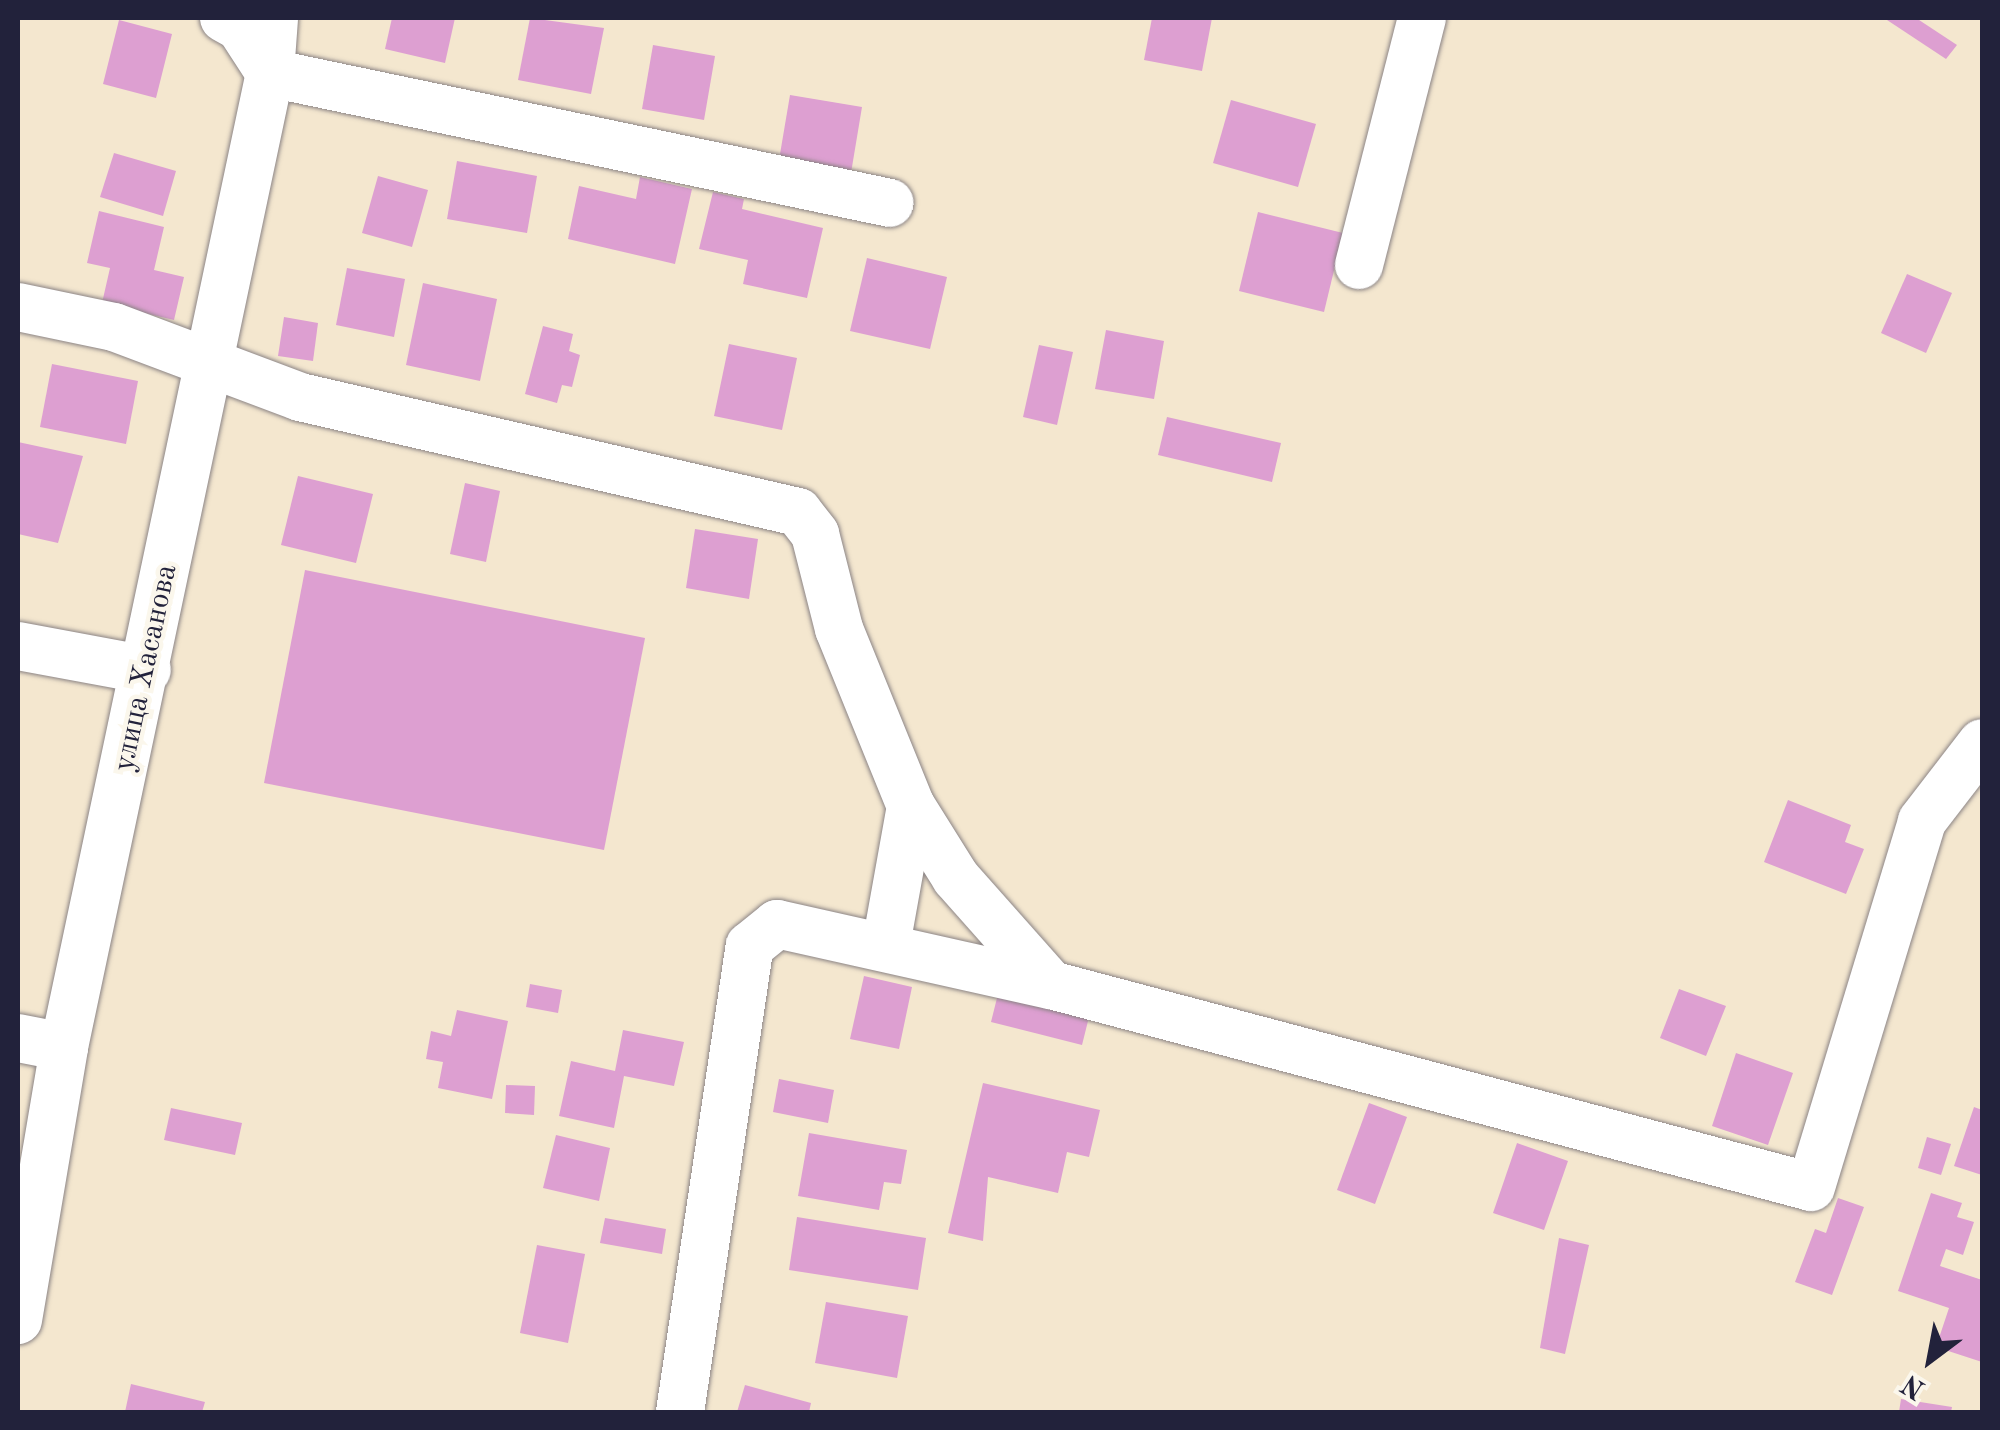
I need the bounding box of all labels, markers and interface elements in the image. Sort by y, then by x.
street label: улица Хасанова [106,561,186,775]
north arrow [1880,1310,1980,1410]
text: N [1898,1368,1931,1403]

